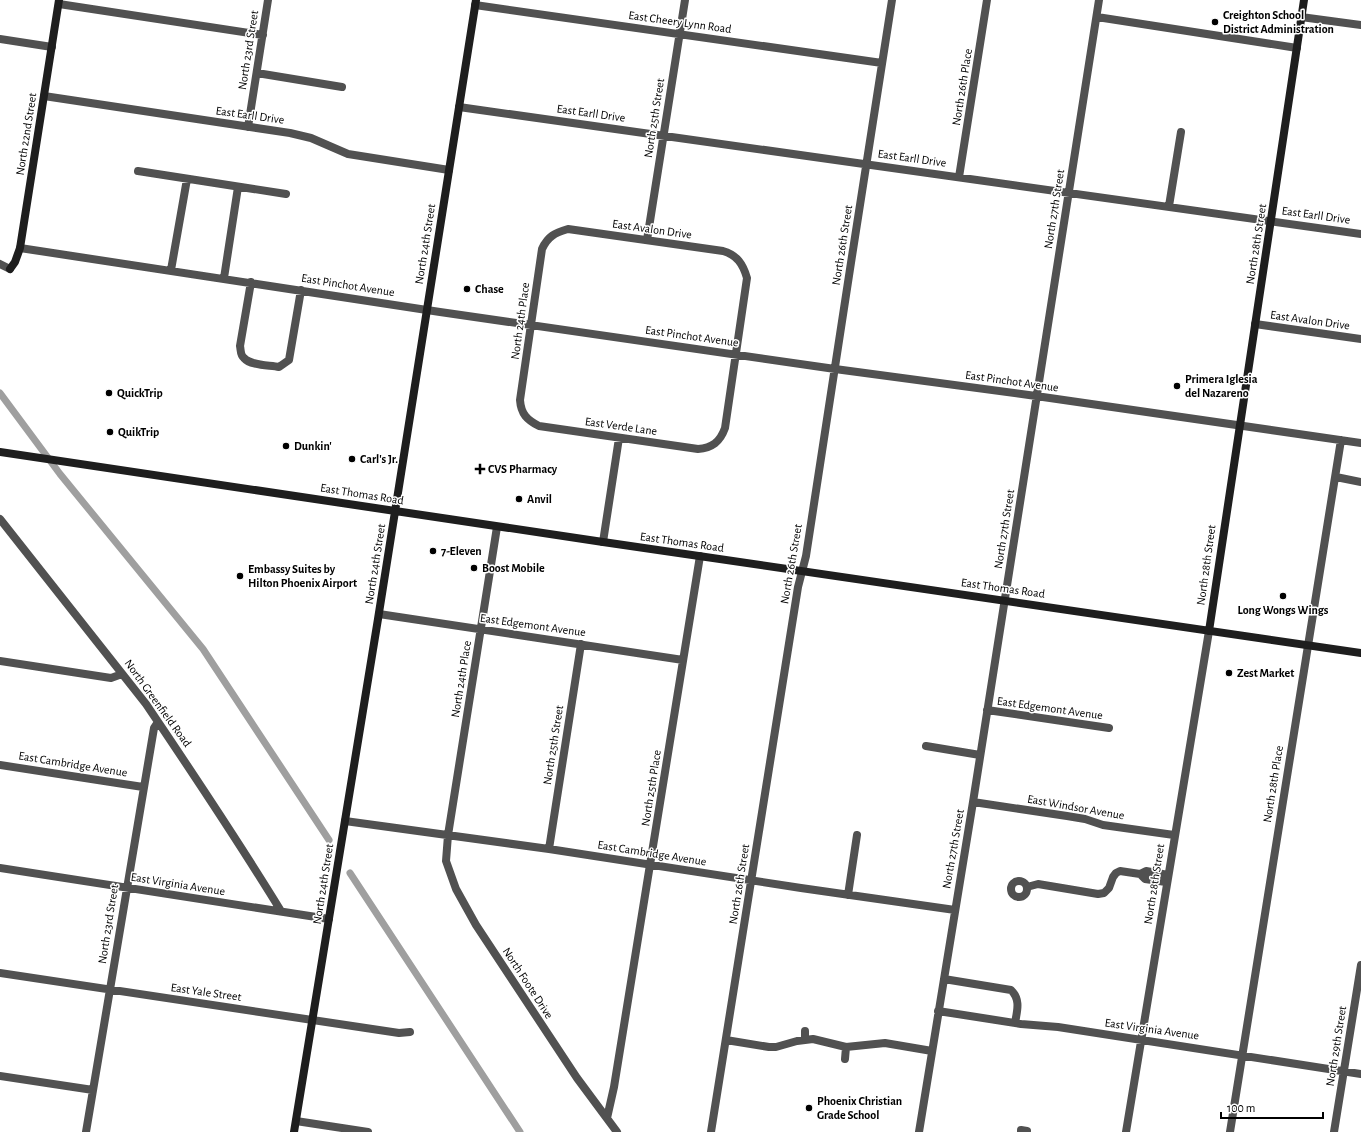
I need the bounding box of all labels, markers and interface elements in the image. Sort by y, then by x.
street label: North 23rd Street [236,9,260,91]
street label: East Cheery Lynn Road [628,9,732,36]
place label: Creighton School District Administration [1223,9,1334,35]
marker: Creighton School District Administration [1210,17,1220,27]
street label: North 26th Place [950,48,974,126]
street label: North 25th Street [642,77,666,159]
street label: North 22nd Street [14,92,38,176]
street label: East Earll Drive [556,102,626,124]
street label: East Earll Drive [215,104,285,126]
street label: East Earll Drive [877,147,947,169]
street label: North 27th Street [1042,168,1066,250]
street label: North 24th Street [413,203,437,285]
street label: North 28th Street [1244,203,1268,285]
street label: North 26th Street [830,204,854,286]
street label: East Earll Drive [1281,204,1351,226]
street label: East Avalon Drive [611,217,693,241]
street label: East Pinchot Avenue [301,272,395,298]
street label: North 24th Place [509,282,531,360]
place label: Chase [475,283,504,295]
marker: Chase [462,284,472,294]
street label: East Avalon Drive [1269,308,1351,332]
street label: East Pinchot Avenue [645,324,739,348]
street label: East Pinchot Avenue [965,369,1059,393]
place label: Primera Iglesia del Nazareno [1185,373,1258,399]
marker: Primera Iglesia del Nazareno [1172,381,1182,391]
place label: QuickTrip [117,387,163,400]
marker: QuickTrip [104,388,114,398]
street label: East Verde Lane [584,415,658,437]
place label: QuikTrip [118,426,159,439]
marker: QuikTrip [105,427,115,437]
place label: Dunkin' [294,440,332,452]
marker: Dunkin' [281,441,291,451]
place label: Carl's Jr. [360,453,398,465]
marker: Carl's Jr. [347,454,357,464]
place label: CVS Pharmacy [488,463,558,476]
marker: CVS Pharmacy [475,464,485,474]
street label: East Thomas Road [319,481,405,507]
street label: North 27th Street [992,488,1016,570]
place label: Anvil [527,493,552,505]
marker: Anvil [514,494,524,504]
street label: North 24th Street [363,523,387,605]
street label: North 26th Street [778,523,804,605]
street label: North 28th Street [1194,524,1218,606]
street label: East Thomas Road [639,530,725,554]
place label: 7-Eleven [441,545,482,557]
marker: 7-Eleven [428,546,438,556]
place label: Boost Mobile [482,562,545,574]
place label: Embassy Suites by Hilton Phoenix Airport [248,563,357,589]
marker: Boost Mobile [469,563,479,573]
marker: Embassy Suites by Hilton Phoenix Airport [235,571,245,581]
street label: East Thomas Road [960,576,1046,600]
marker: Long Wongs Wings [1278,591,1288,601]
place label: Long Wongs Wings [1238,604,1329,616]
street label: East Edgemont Avenue [479,612,587,638]
street label: North 24th Place [449,640,473,718]
street label: North Greenfield Road [122,657,194,749]
place label: Zest Market [1237,667,1294,679]
marker: Zest Market [1224,668,1234,678]
street label: East Edgemont Avenue [996,695,1104,721]
street label: North 25th Street [541,704,565,786]
street label: North 28th Place [1261,745,1285,823]
street label: East Cambridge Avenue [18,749,128,779]
street label: North 25th Place [639,749,663,827]
street label: East Windsor Avenue [1026,793,1126,821]
street label: North 27th Street [940,808,966,890]
street label: East Cambridge Avenue [597,838,707,868]
street label: North 24th Street [311,843,335,925]
street label: North 26th Street [727,843,751,925]
street label: North 28th Street [1142,843,1166,925]
street label: East Virginia Avenue [130,871,226,897]
street label: North 23rd Street [96,883,120,965]
street label: North Foote Drive [501,945,555,1021]
street label: East Yale Street [170,981,242,1003]
street label: North 29th Street [1324,1005,1348,1087]
street label: East Virginia Avenue [1104,1016,1200,1042]
scale bar [1221,1094,1323,1120]
place label: Phoenix Christian Grade School [817,1095,902,1121]
text: 100 m [1227,1102,1255,1114]
marker: Phoenix Christian Grade School [804,1103,814,1113]

